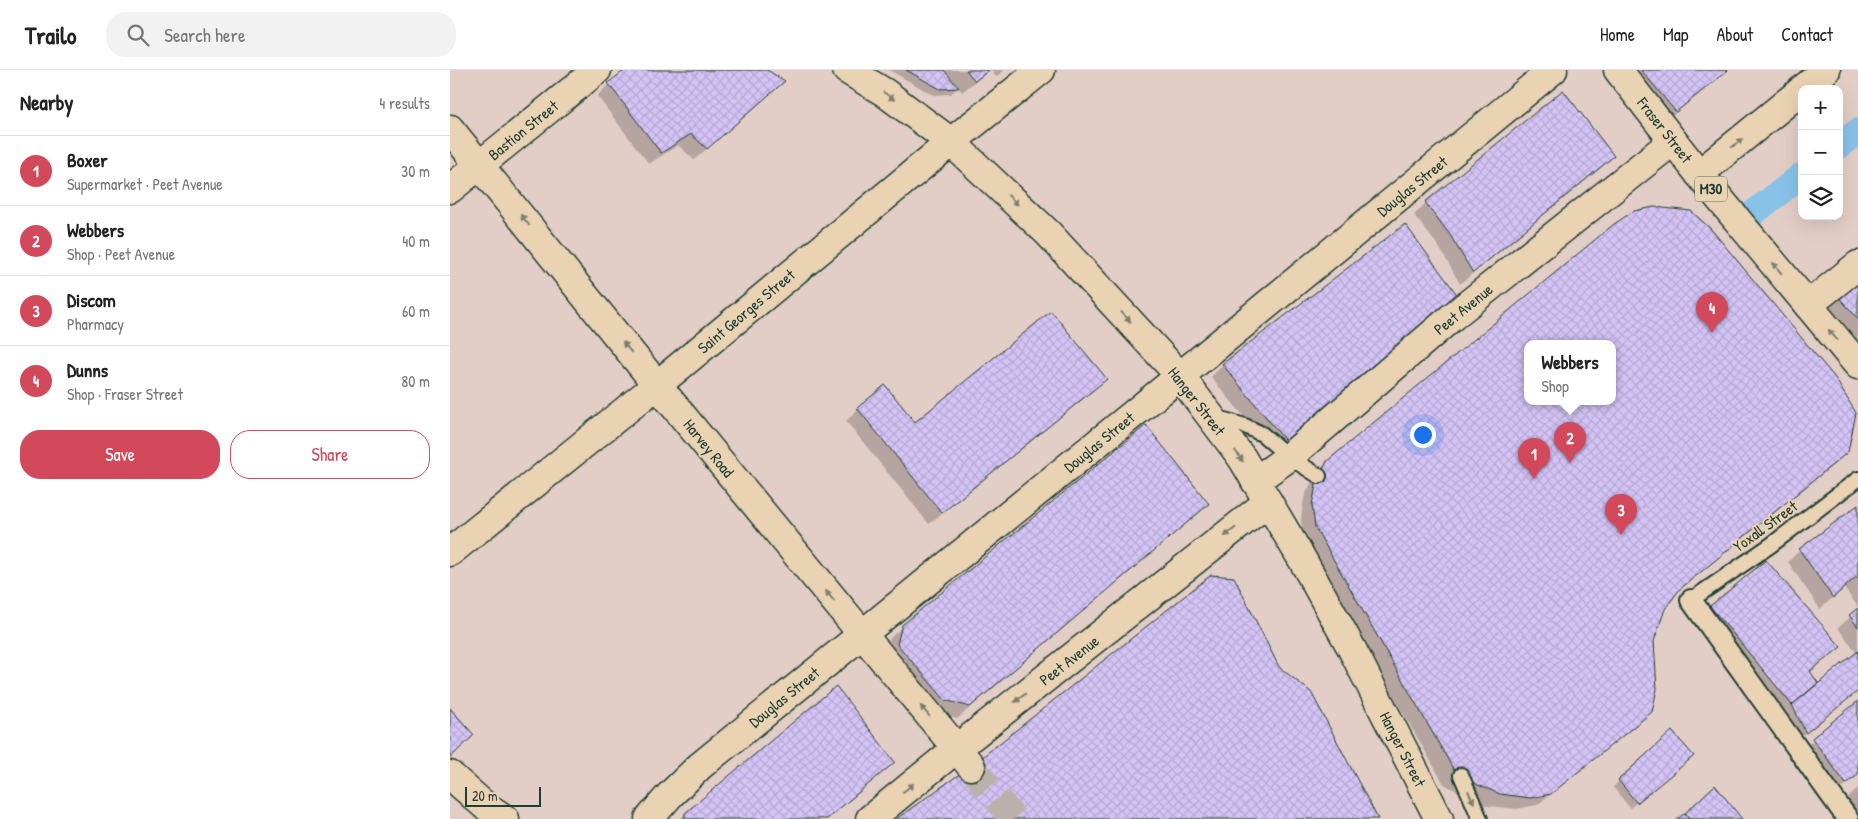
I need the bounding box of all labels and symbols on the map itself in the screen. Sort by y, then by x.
one-way arrow [882,91,895,101]
street label: Fraser Street [1632,92,1698,168]
street label: Bastion Street [483,95,563,165]
one-way arrow [1730,138,1743,149]
street label: Douglas Street [1372,150,1452,221]
road number: M30 [1695,176,1727,202]
one-way arrow [1007,194,1019,206]
one-way arrow [519,214,530,227]
one-way arrow [1771,262,1783,274]
street label: Saint Georges Street [693,263,800,358]
street label: Peet Avenue [1429,278,1498,340]
pin: 4 [1696,292,1728,333]
one-way arrow [1120,310,1132,322]
one-way arrow [1828,329,1839,342]
one-way arrow [621,341,632,354]
street label: Hanger Street [1163,362,1231,440]
street label: Douglas Street [1059,406,1139,477]
street label: Harvey Road [679,414,739,482]
your location [1410,422,1436,448]
pin: 2 [1554,422,1586,463]
pin: 1 [1518,438,1550,479]
one-way arrow [1234,449,1245,462]
pin: 3 [1605,494,1637,535]
street label: Yoxall Street [1728,495,1802,557]
one-way arrow [1224,527,1237,538]
one-way arrow [825,590,836,603]
street label: Peet Avenue [1035,629,1104,690]
street label: Douglas Street [744,661,824,732]
one-way arrow [1014,693,1027,704]
one-way arrow [920,705,931,718]
street label: Hanger Street [1375,708,1432,791]
one-way arrow [901,783,914,794]
scale bar [465,784,541,807]
one-way arrow [1467,790,1475,804]

